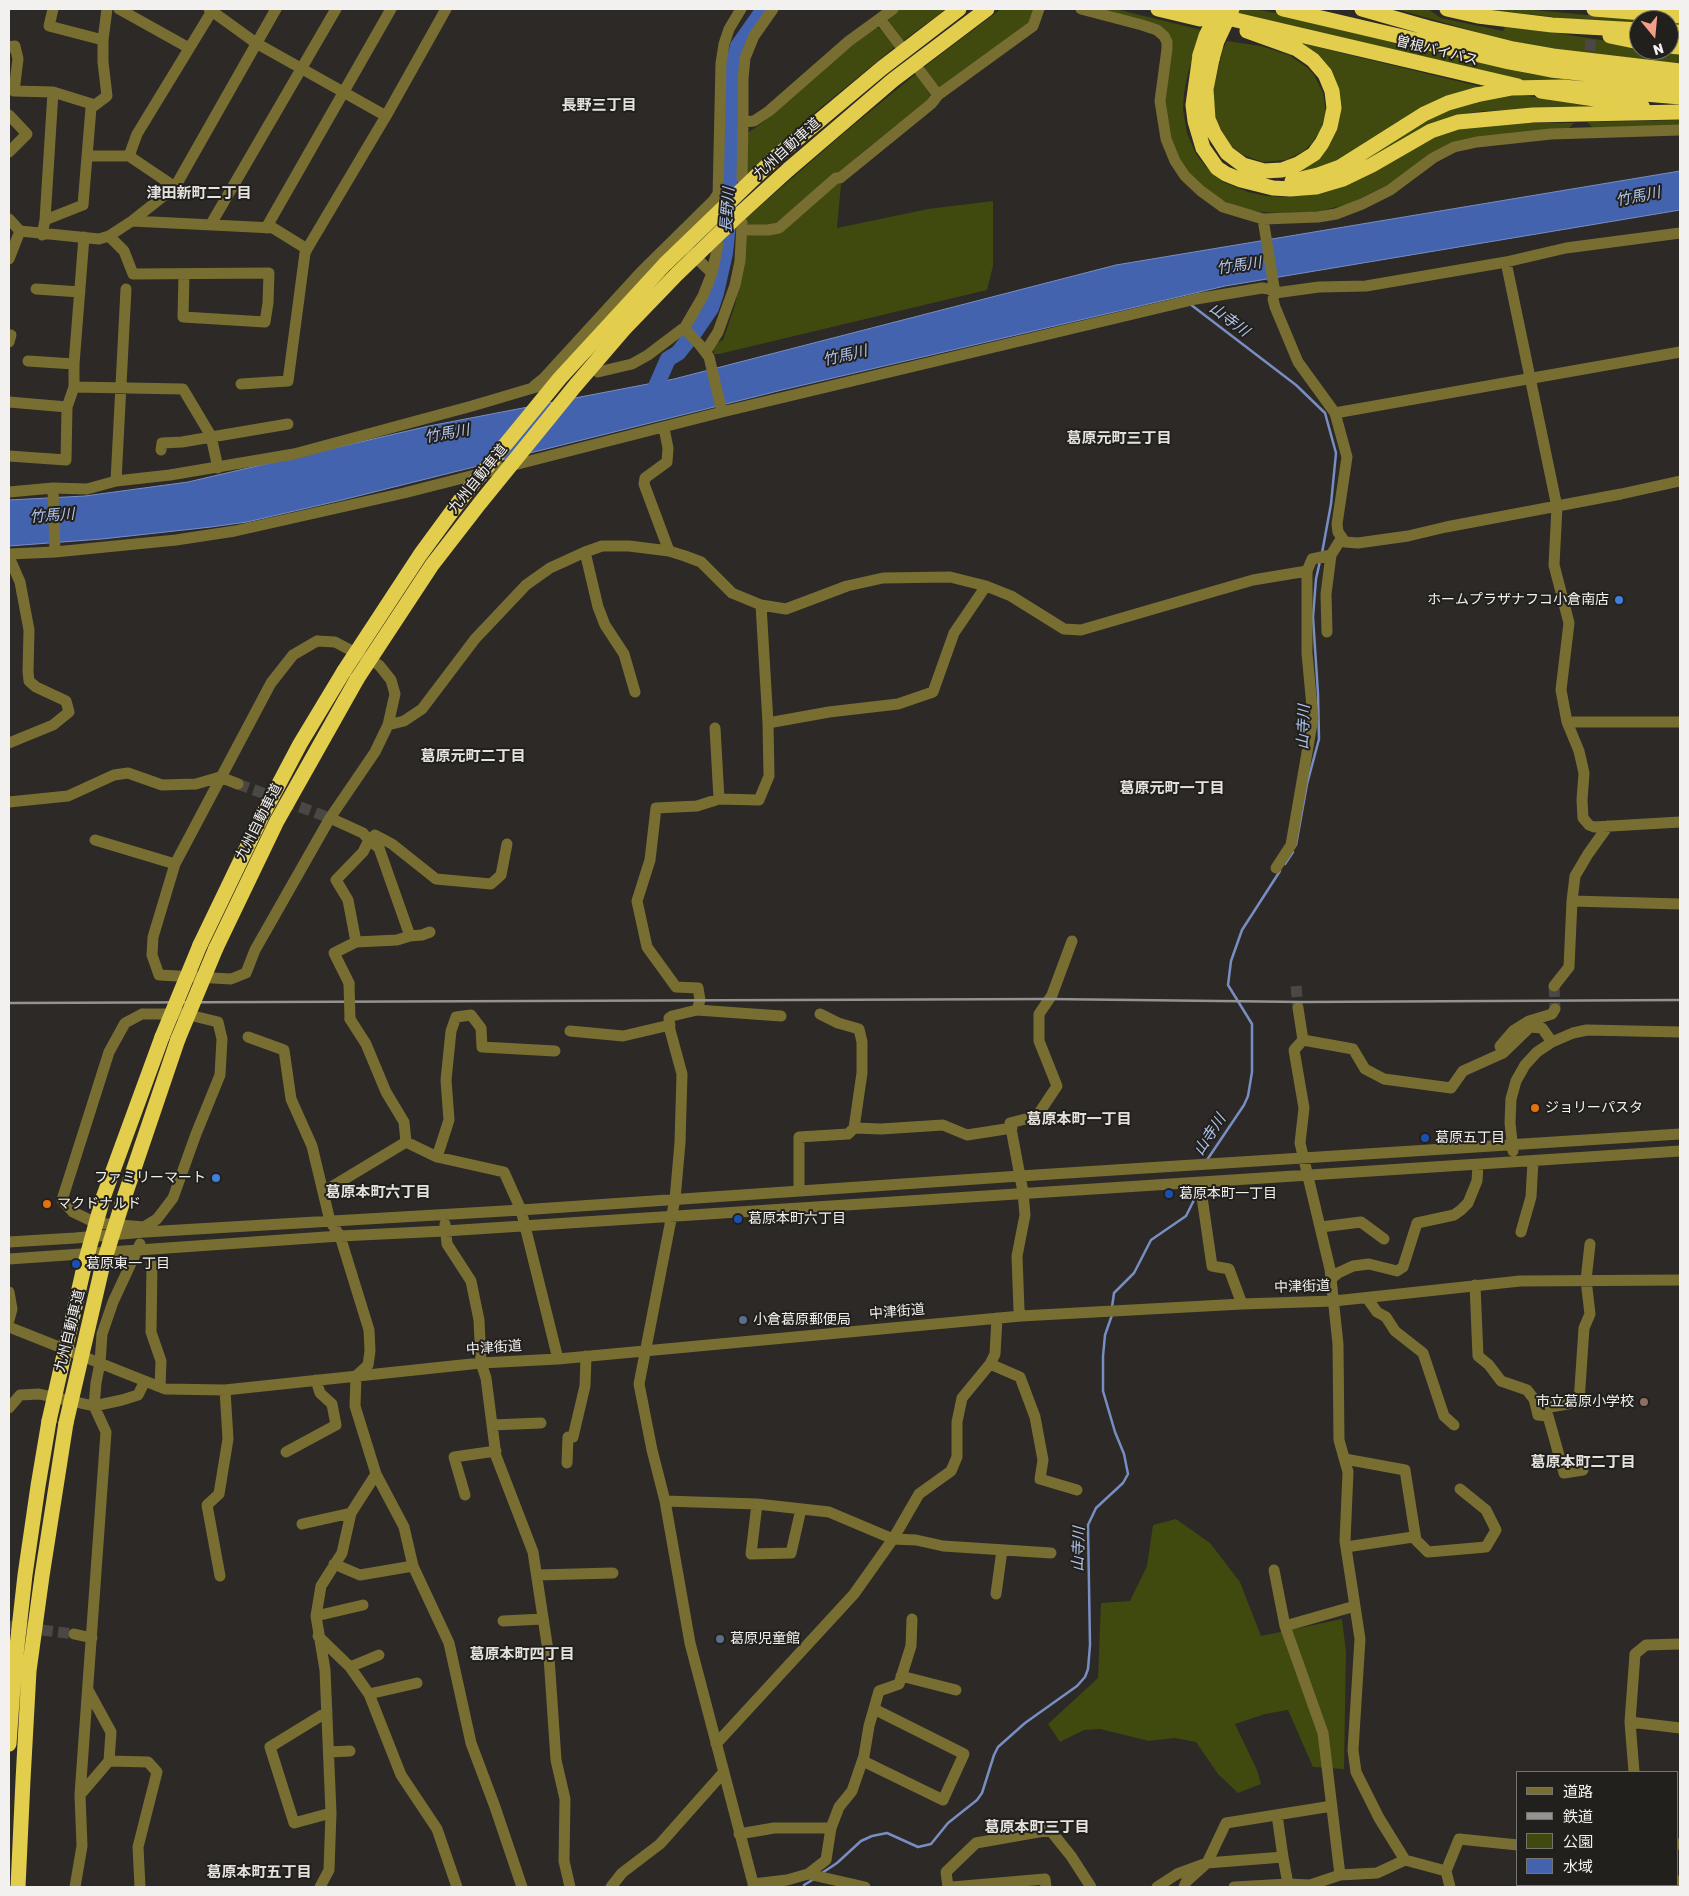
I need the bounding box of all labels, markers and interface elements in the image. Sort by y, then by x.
north arrow [1629,10,1679,60]
street label: 曽根バイパス [1394,33,1480,69]
text: N [1651,39,1666,58]
district label: 長野三丁目 [562,97,636,115]
street label: 九州自動車道 [750,115,824,183]
water label: 竹馬川 [1614,184,1662,210]
district label: 津田新町二丁目 [147,185,251,203]
water label: 長野川 [717,187,739,233]
water label: 竹馬川 [1215,254,1263,278]
water label: 山寺川 [1206,299,1252,341]
water label: 竹馬川 [821,342,869,370]
water label: 竹馬川 [423,421,471,447]
district label: 葛原元町三丁目 [1067,430,1171,448]
street label: 九州自動車道 [445,441,511,517]
water label: 竹馬川 [29,505,75,527]
place label: ホームプラザナフコ小倉南店 [1427,592,1609,608]
marker: ホームプラザナフコ小倉南店 [1613,594,1625,606]
water label: 山寺川 [1294,704,1314,750]
district label: 葛原元町二丁目 [421,748,525,766]
district label: 葛原元町一丁目 [1120,780,1224,798]
street label: 九州自動車道 [232,781,286,863]
place label: ジョリーパスタ [1545,1100,1643,1116]
marker: ジョリーパスタ [1529,1102,1541,1114]
district label: 葛原本町一丁目 [1027,1111,1131,1129]
water label: 山寺川 [1190,1111,1230,1159]
place label: 葛原五丁目 [1435,1130,1505,1146]
marker: 葛原五丁目 [1419,1132,1431,1144]
place label: ファミリーマート [94,1170,206,1186]
marker: ファミリーマート [210,1172,222,1184]
district label: 葛原本町六丁目 [326,1184,430,1202]
place label: 葛原本町一丁目 [1179,1186,1277,1202]
marker: 葛原本町一丁目 [1163,1188,1175,1200]
place label: マクドナルド [57,1196,141,1212]
marker: マクドナルド [41,1198,53,1210]
place label: 葛原本町六丁目 [748,1211,846,1227]
marker: 葛原本町六丁目 [732,1213,744,1225]
place label: 葛原東一丁目 [86,1256,170,1272]
marker: 葛原東一丁目 [70,1258,82,1270]
street label: 中津街道 [1274,1278,1330,1296]
street label: 九州自動車道 [52,1288,88,1374]
street label: 中津街道 [868,1301,926,1323]
place label: 小倉葛原郵便局 [753,1312,851,1328]
marker: 小倉葛原郵便局 [737,1314,749,1326]
street label: 中津街道 [465,1338,523,1358]
place label: 市立葛原小学校 [1536,1394,1634,1410]
marker: 市立葛原小学校 [1638,1396,1650,1408]
district label: 葛原本町二丁目 [1531,1454,1635,1472]
water label: 山寺川 [1069,1526,1089,1572]
place label: 葛原児童館 [730,1631,800,1647]
marker: 葛原児童館 [714,1633,726,1645]
district label: 葛原本町四丁目 [470,1646,574,1664]
legend [1516,1771,1679,1886]
text: 道路 [1563,1783,1593,1801]
text: 鉄道 [1563,1808,1593,1826]
district label: 葛原本町三丁目 [985,1819,1089,1837]
text: 公園 [1563,1833,1593,1851]
text: 水域 [1563,1858,1593,1876]
district label: 葛原本町五丁目 [207,1864,311,1882]

